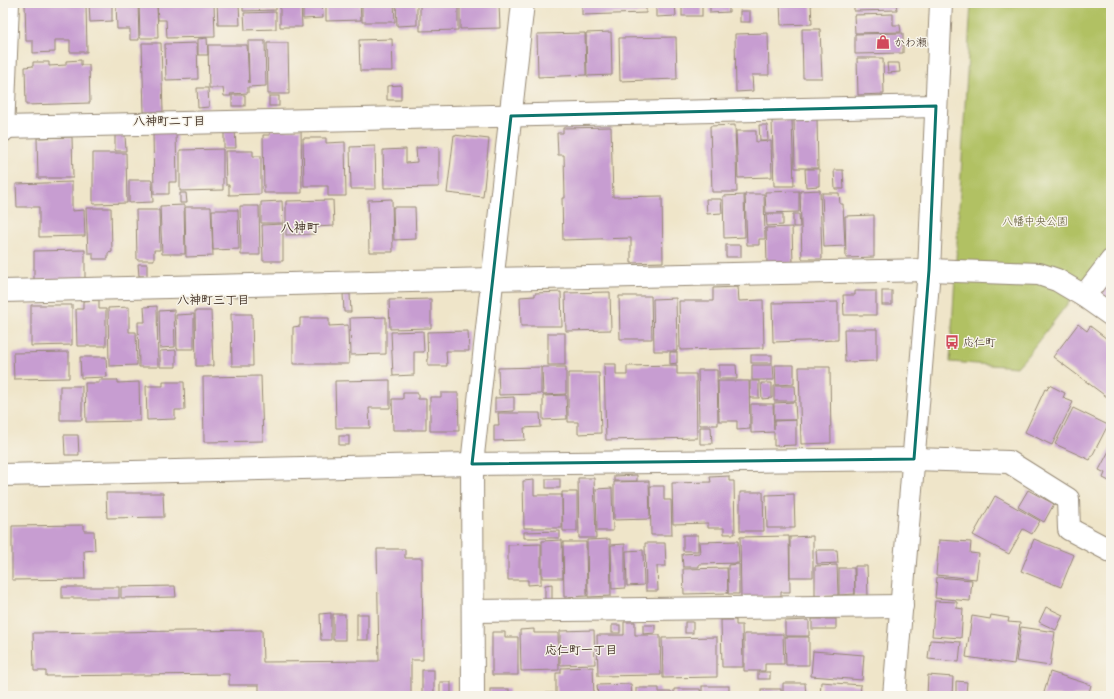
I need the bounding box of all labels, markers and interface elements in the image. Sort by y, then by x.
shop icon: かわ瀬 [875,34,891,50]
place label: かわ瀬 [894,35,927,49]
district label: 八神町二丁目 [133,113,205,128]
park label: 八幡中央公園 [1002,214,1068,228]
district label: 八神町 [280,219,320,236]
district label: 八神町三丁目 [177,292,249,307]
bus stop icon: 応仁町 [944,334,960,350]
place label: 応仁町 [963,335,996,349]
district label: 応仁町一丁目 [545,642,617,657]

